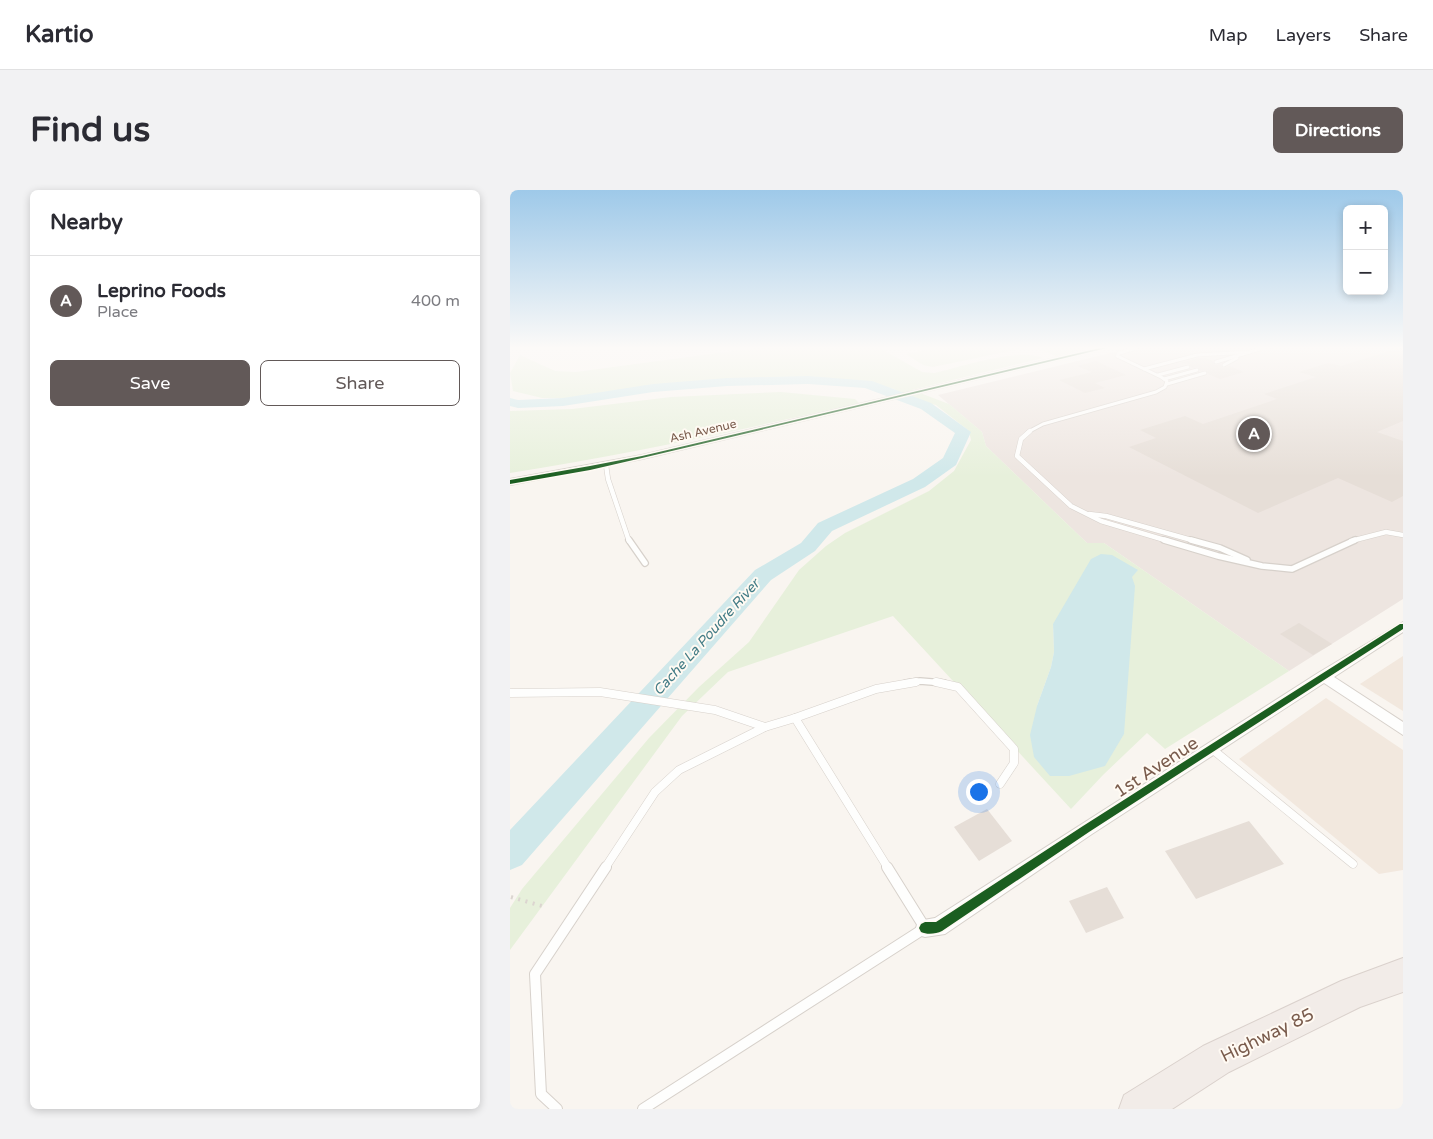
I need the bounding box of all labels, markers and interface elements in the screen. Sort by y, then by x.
text: Kartio [25,20,94,49]
text: Map [1209,24,1248,46]
text: Layers [1276,24,1331,46]
text: Share [1359,24,1408,46]
button: Directions [1273,107,1403,153]
text: Find us [30,109,150,151]
map controls [1343,205,1388,295]
button: + [1343,205,1388,250]
text: Nearby [50,210,123,235]
button: − [1343,250,1388,295]
text: Leprino Foods [97,280,226,302]
text: A [60,291,72,311]
text: 400 m [411,291,460,311]
text: Place [97,302,138,322]
button: Save [50,360,250,406]
button: Share [260,360,460,406]
pin: A [1238,415,1270,453]
street label: Ash Avenue [668,416,738,445]
water label: Cache La Poudre River [650,574,764,699]
street label: 1st Avenue [1110,732,1202,802]
your location [966,779,992,805]
street label: Highway 85 [1217,1003,1317,1067]

